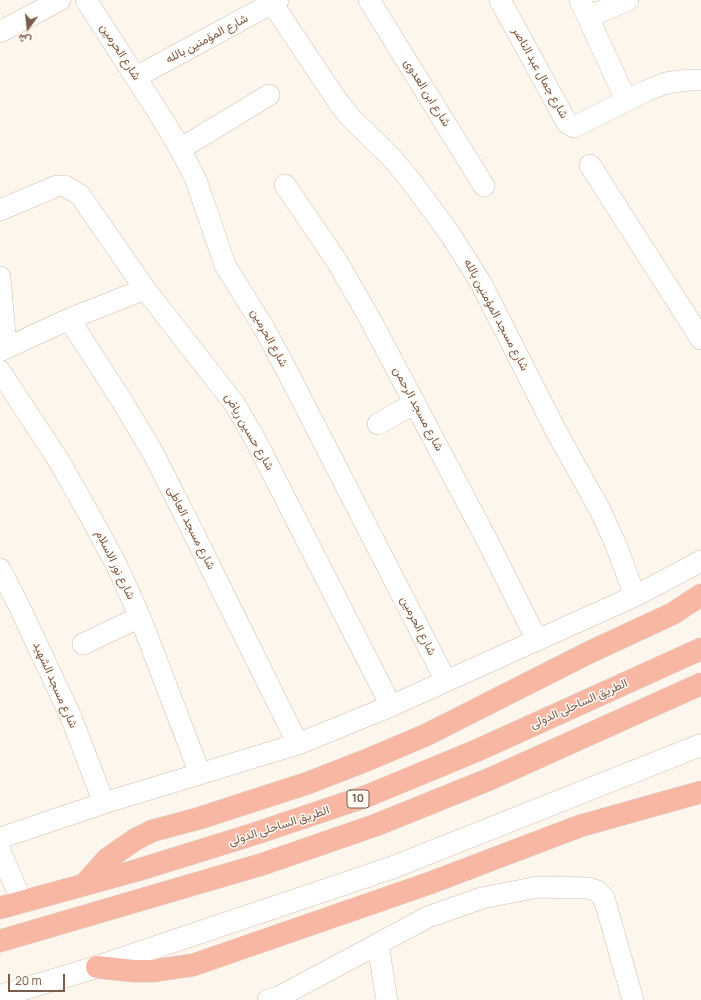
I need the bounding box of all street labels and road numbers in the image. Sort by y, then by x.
street label: شارع المؤمنين بالله [163,11,251,67]
street label: شارع الحرمين [96,21,144,83]
street label: شارع جمال عبد الناصر [509,25,571,121]
street label: شارع ابن العدوى [400,56,454,130]
street label: شارع مسجد المؤمنين بالله [460,256,532,374]
street label: شارع الحرمين [247,306,291,370]
street label: شارع مسجد الرحمن [390,364,446,454]
street label: شارع حسين رياض [221,391,277,473]
street label: شارع مسجد العاطى [164,484,218,572]
street label: شارع نور الاسلام [92,528,138,602]
street label: شارع الحرمين [397,594,439,658]
street label: شارع مسجد الشهيد [29,640,81,730]
street label: الطريق الساحلى الدولى [528,676,630,732]
road number: 10 [347,790,369,808]
street label: الطريق الساحلى الدولى [227,803,331,849]

